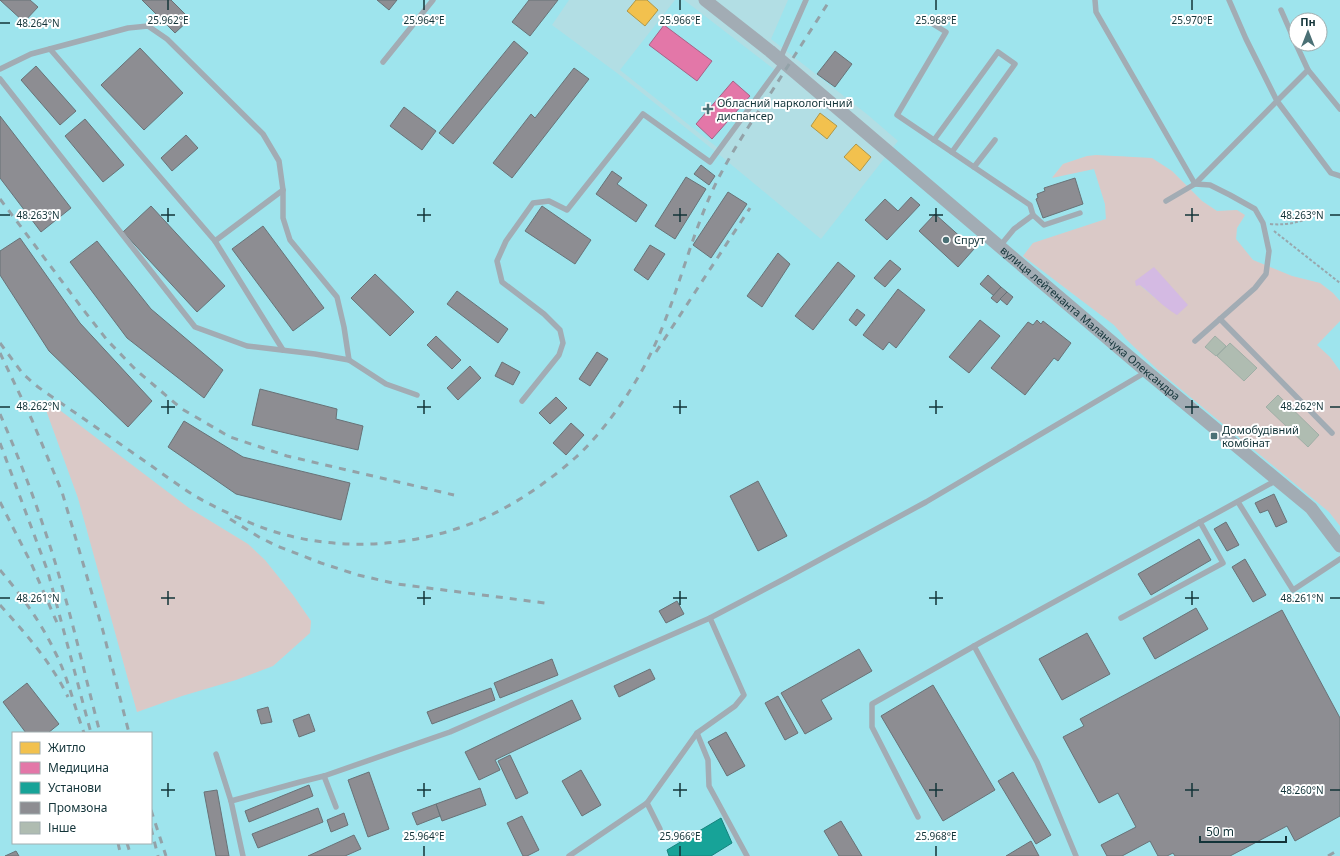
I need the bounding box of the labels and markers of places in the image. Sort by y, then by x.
place label: Обласний наркологічний диспансер [717,95,852,123]
marker: Обласний наркологічний диспансер [702,103,714,115]
place label: Спрут [954,232,985,247]
marker: Спрут [941,235,951,245]
place label: Домобудівний комбінат [1222,422,1299,450]
marker: Домобудівний комбінат [1209,431,1219,441]

